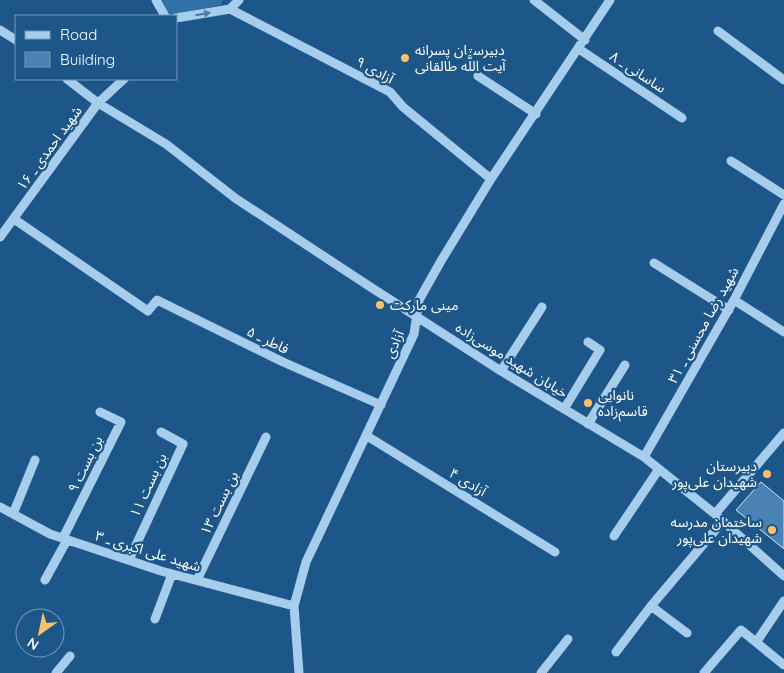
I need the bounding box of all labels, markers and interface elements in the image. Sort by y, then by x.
one-way arrow [195,9,211,17]
legend [15,15,178,80]
text: Road [60,25,97,44]
place label: دبیرستان پسرانه آیت اللَّه طالقانی [415,41,507,75]
street label: ساسانی ـ ۸ [606,47,670,97]
text: Building [60,50,115,69]
street label: آزادی ۹ [353,52,398,88]
marker: دبیرستان پسرانه آیت اللَّه طالقانی [399,52,411,64]
street label: شهید احمدی ـ ۱۶ [12,102,86,194]
street label: شهید رضا محسنی ـ ۳۱ [663,264,743,386]
place label: مینی مارکت [390,296,459,314]
marker: مینی مارکت [374,299,386,311]
street label: خیابان شهید موسی‌زاده [452,318,572,402]
street label: فاطر ـ ۵ [244,322,292,358]
street label: آزادی [380,326,408,361]
place label: نانوایی قاسم‌زاده [598,386,648,422]
marker: نانوایی قاسم‌زاده [582,397,594,409]
street label: بن بست ۹ [64,433,106,495]
street label: بن بست ۱۱ [125,450,171,520]
place label: دبیرستان شهیدان علی‌پور [671,457,757,492]
street label: آزادی ۴ [446,464,491,501]
street label: بن بست ۱۳ [196,468,242,538]
marker: دبیرستان شهیدان علی‌پور [761,468,773,480]
place label: ساختمان مدرسه شهیدان علی‌پور [671,513,762,548]
marker: ساختمان مدرسه شهیدان علی‌پور [766,524,778,536]
street label: شهید علی اکبری ـ ۳ [93,526,203,576]
north arrow [15,608,65,658]
text: N [24,634,42,654]

